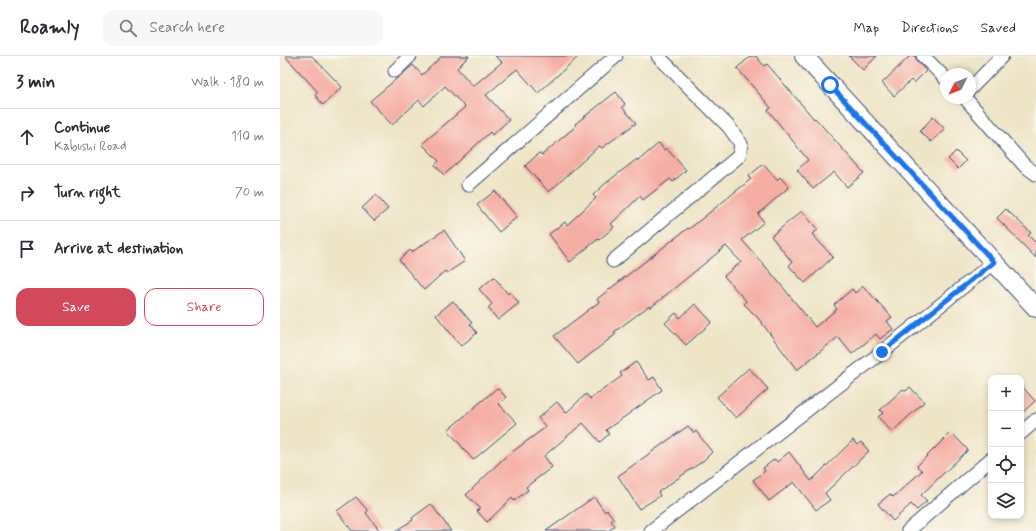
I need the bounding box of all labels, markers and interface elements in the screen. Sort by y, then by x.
search box [103,10,383,46]
text: Roamly [20,15,79,40]
icon: search [117,17,139,39]
text: Search here [149,18,225,38]
text: Map [853,19,879,37]
text: Directions [901,19,959,37]
text: Saved [981,19,1016,37]
north arrow [940,68,976,104]
text: 3 min [16,71,55,93]
text: Walk · 180 m [191,74,264,91]
route start [821,76,839,94]
text: Continue [54,118,110,138]
icon: ahead [16,126,38,148]
text: 110 m [231,128,264,145]
text: Kabushi Road [54,138,127,155]
icon: right [16,182,38,204]
text: Turn right [54,183,121,203]
text: 70 m [235,184,264,201]
icon: arrive [16,238,38,260]
text: Arrive at destination [54,239,183,259]
button: Save [16,288,136,326]
button: Share [144,288,264,326]
route end [873,343,891,361]
map controls [988,375,1024,519]
button: + [988,375,1024,411]
button: − [988,411,1024,447]
button: locate [988,447,1024,483]
button: layers [988,483,1024,519]

